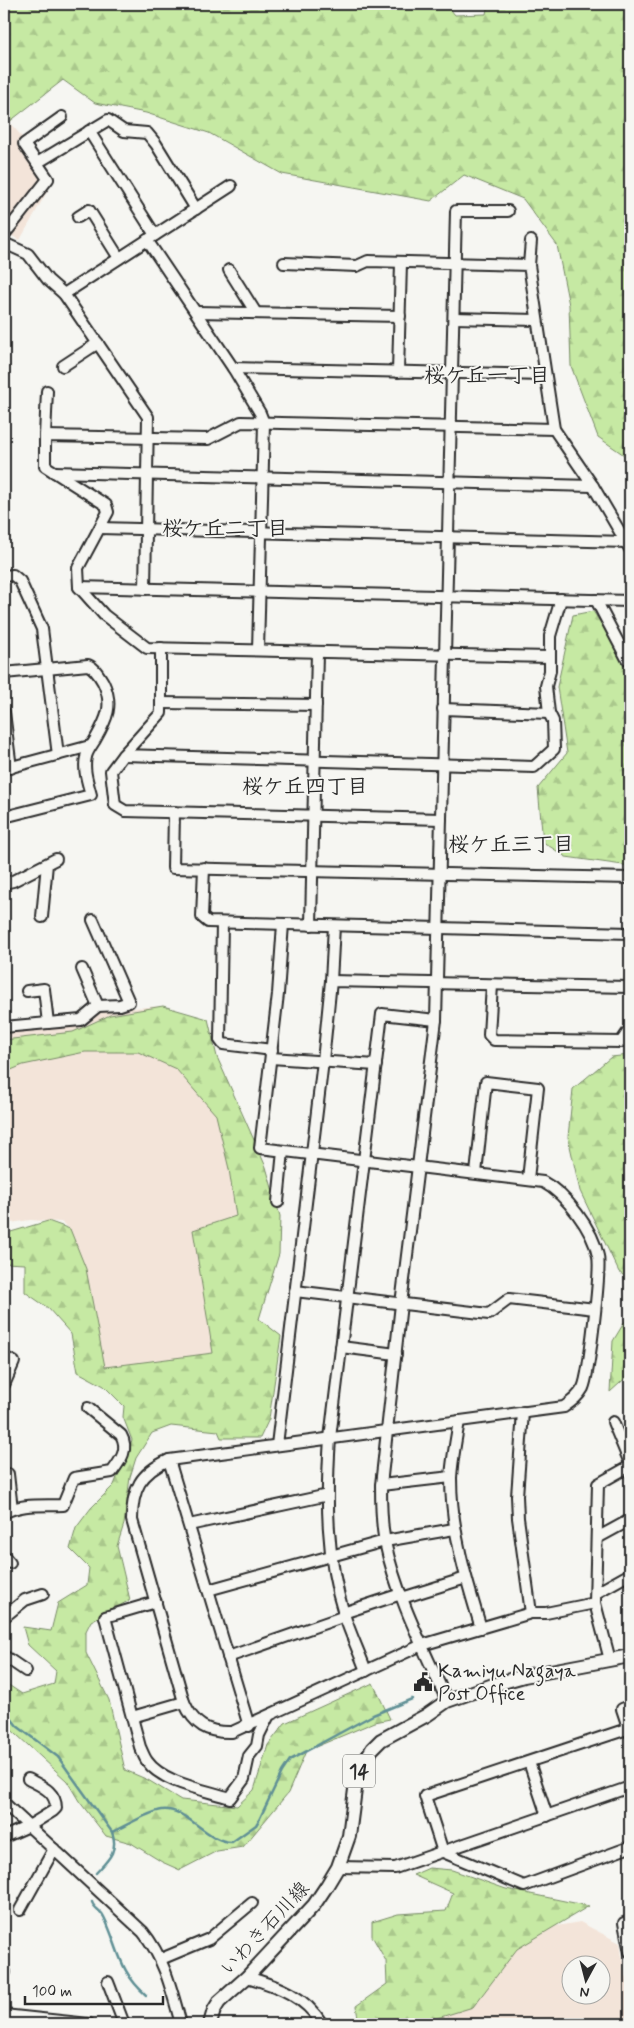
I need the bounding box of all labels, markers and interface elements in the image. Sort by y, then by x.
district label: 桜ケ丘一丁目 [424,362,550,390]
district label: 桜ケ丘二丁目 [162,515,288,543]
district label: 桜ケ丘四丁目 [242,773,368,801]
district label: 桜ケ丘三丁目 [448,831,574,859]
place label: Kamiyu Nagaya Post Office [438,1658,577,1708]
public building icon: Kamiyu Nagaya Post Office [412,1671,434,1693]
road number: 14 [343,1754,375,1788]
street label: いわき石川線 [214,1876,316,1982]
north arrow [562,1956,612,2006]
scale bar [25,1973,162,2005]
text: 100 m [32,1982,72,2002]
text: N [579,1982,590,2001]

